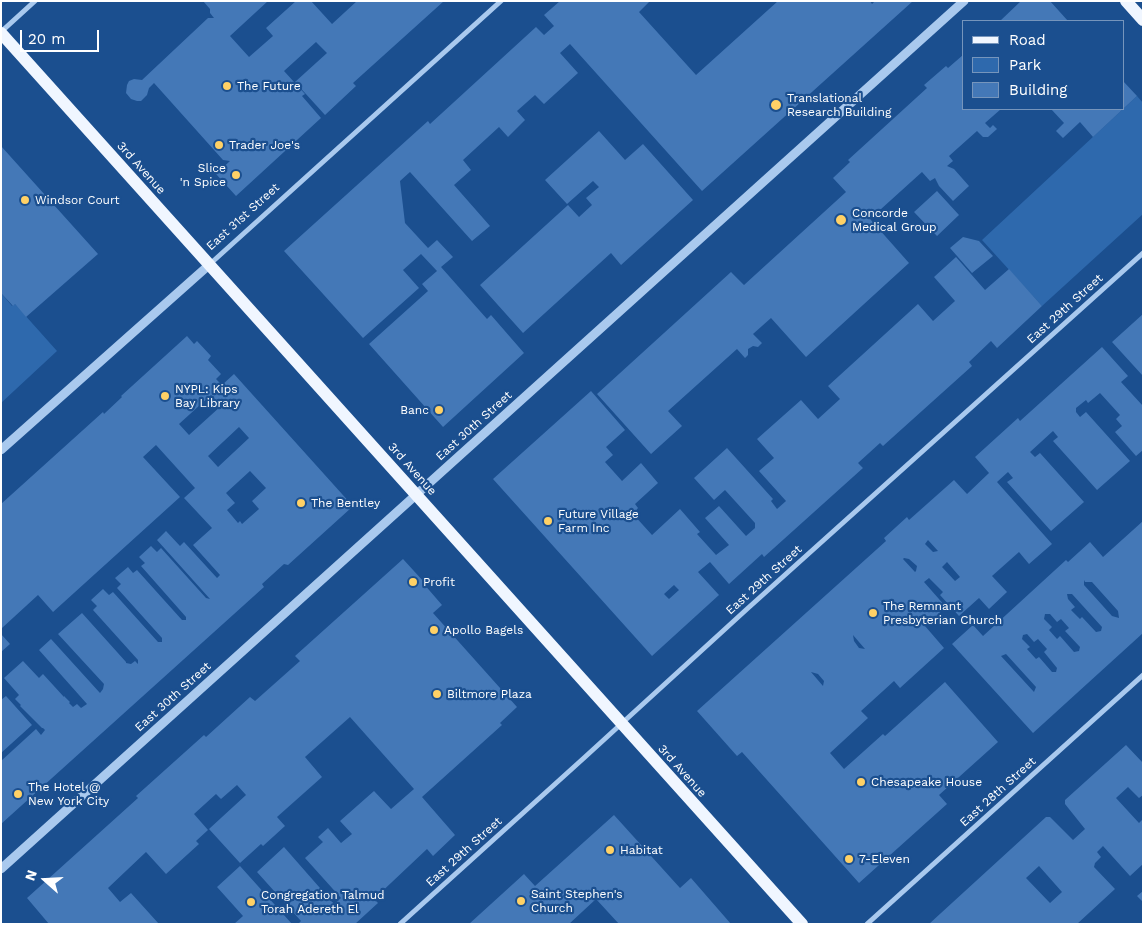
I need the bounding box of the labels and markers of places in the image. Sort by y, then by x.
place label: The Future [237,79,301,93]
marker: The Future [221,80,233,92]
place label: Translational Research Building [787,91,891,119]
marker: Translational Research Building [769,98,783,112]
place label: Trader Joe's [229,138,300,152]
marker: Trader Joe's [213,139,225,151]
place label: Slice 'n Spice [180,161,226,189]
marker: Slice 'n Spice [230,169,242,181]
place label: Windsor Court [35,193,120,207]
marker: Windsor Court [19,194,31,206]
place label: Concorde Medical Group [852,206,937,234]
marker: Concorde Medical Group [834,213,848,227]
place label: NYPL: Kips Bay Library [175,382,240,410]
marker: NYPL: Kips Bay Library [159,390,171,402]
place label: Banc [400,403,429,417]
marker: Banc [433,404,445,416]
place label: The Bentley [311,496,380,510]
marker: The Bentley [295,497,307,509]
place label: Future Village Farm Inc [558,507,639,535]
marker: Future Village Farm Inc [542,515,554,527]
place label: Profit [423,575,455,589]
marker: Profit [407,576,419,588]
place label: The Remnant Presbyterian Church [883,599,1002,627]
marker: The Remnant Presbyterian Church [867,607,879,619]
place label: Apollo Bagels [444,623,523,637]
marker: Apollo Bagels [428,624,440,636]
place label: Biltmore Plaza [447,687,532,701]
marker: Biltmore Plaza [431,688,443,700]
place label: Chesapeake House [871,775,982,789]
marker: Chesapeake House [855,776,867,788]
place label: The Hotel @ New York City [28,780,109,808]
marker: The Hotel @ New York City [12,788,24,800]
place label: Habitat [620,843,663,857]
marker: Habitat [604,844,616,856]
place label: 7-Eleven [859,852,910,866]
marker: 7-Eleven [843,853,855,865]
place label: Saint Stephen's Church [531,887,623,915]
place label: Congregation Talmud Torah Adereth El [261,888,385,916]
marker: Saint Stephen's Church [515,895,527,907]
marker: Congregation Talmud Torah Adereth El [245,896,257,908]

